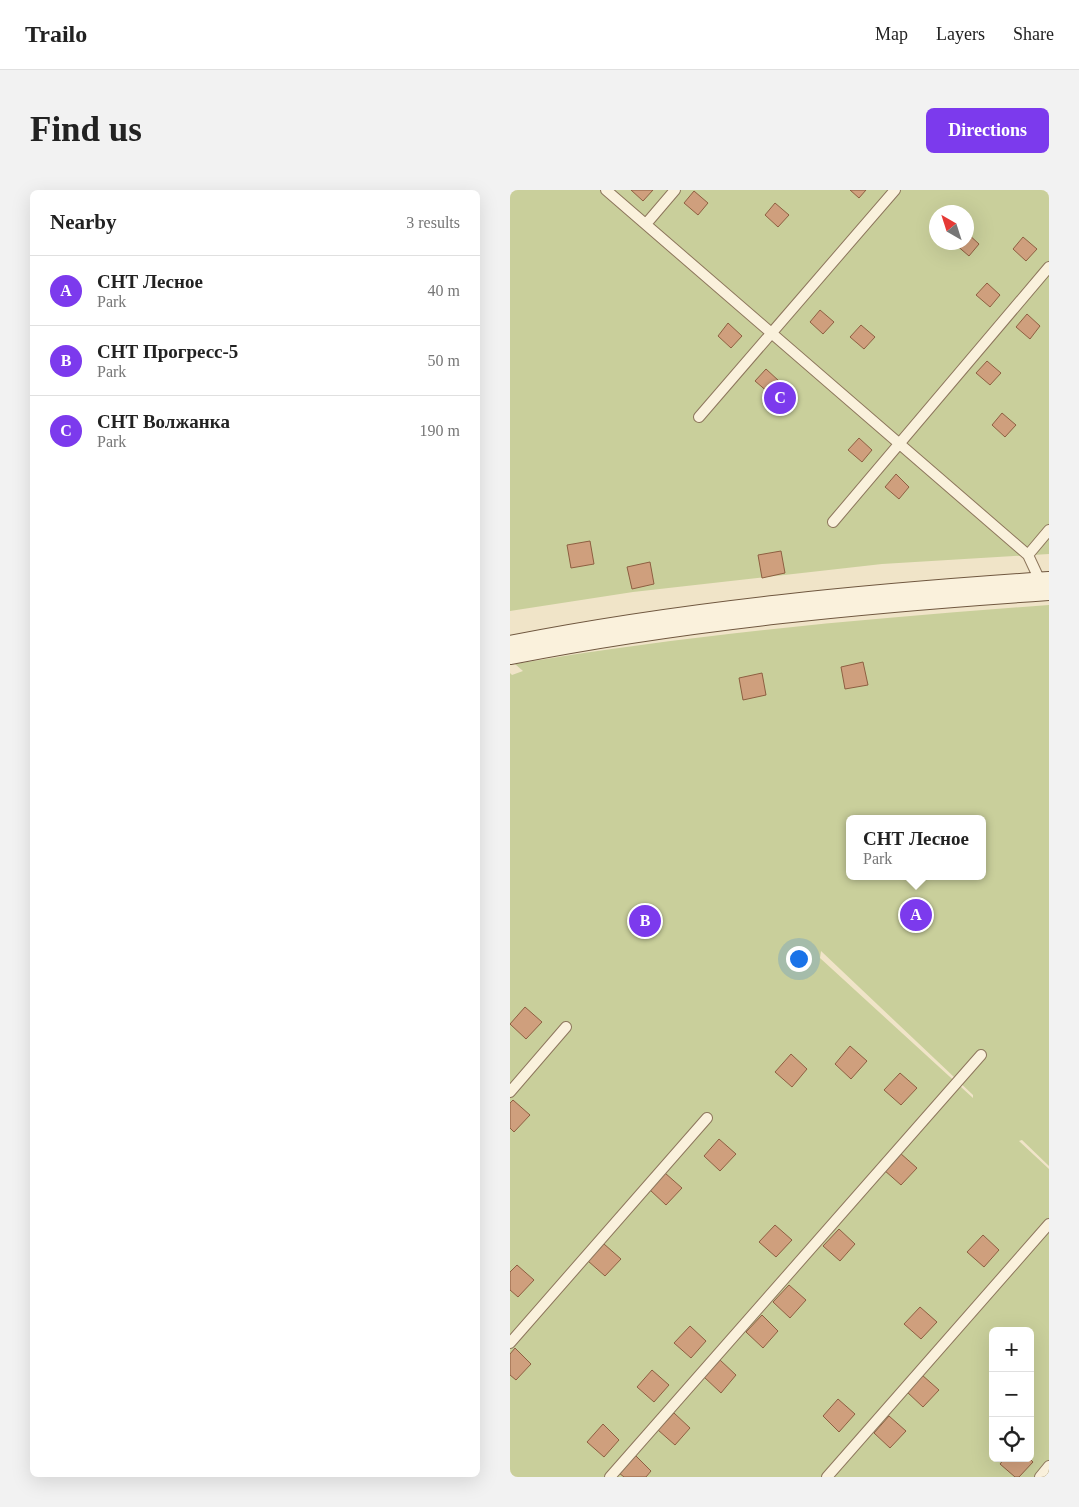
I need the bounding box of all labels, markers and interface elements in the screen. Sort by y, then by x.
text: Trailo [25,21,87,47]
text: Map [875,24,908,44]
text: Layers [936,24,985,44]
text: Share [1013,24,1054,44]
button: Directions [926,108,1049,153]
text: Find us [30,110,142,149]
north arrow [929,205,974,250]
text: Nearby [50,210,117,234]
text: 3 results [406,214,460,231]
text: СНТ Лесное [97,271,203,292]
text: A [60,282,72,299]
text: 40 m [428,282,460,299]
text: Park [97,293,126,310]
text: СНТ Прогресс-5 [97,341,238,362]
text: B [61,352,71,369]
text: 50 m [428,352,460,369]
text: Park [97,363,126,380]
pin: C [764,379,796,417]
text: СНТ Волжанка [97,411,230,432]
text: C [60,422,72,439]
text: 190 m [420,422,460,439]
text: Park [97,433,126,450]
popup [846,815,986,880]
text: СНТ Лесное [863,828,969,849]
text: Park [863,850,892,867]
pin: A [900,896,932,934]
pin: B [629,902,661,940]
your location [786,946,812,972]
map controls [989,1327,1034,1462]
button: + [989,1327,1034,1372]
button: − [989,1372,1034,1417]
button: locate [989,1417,1034,1462]

